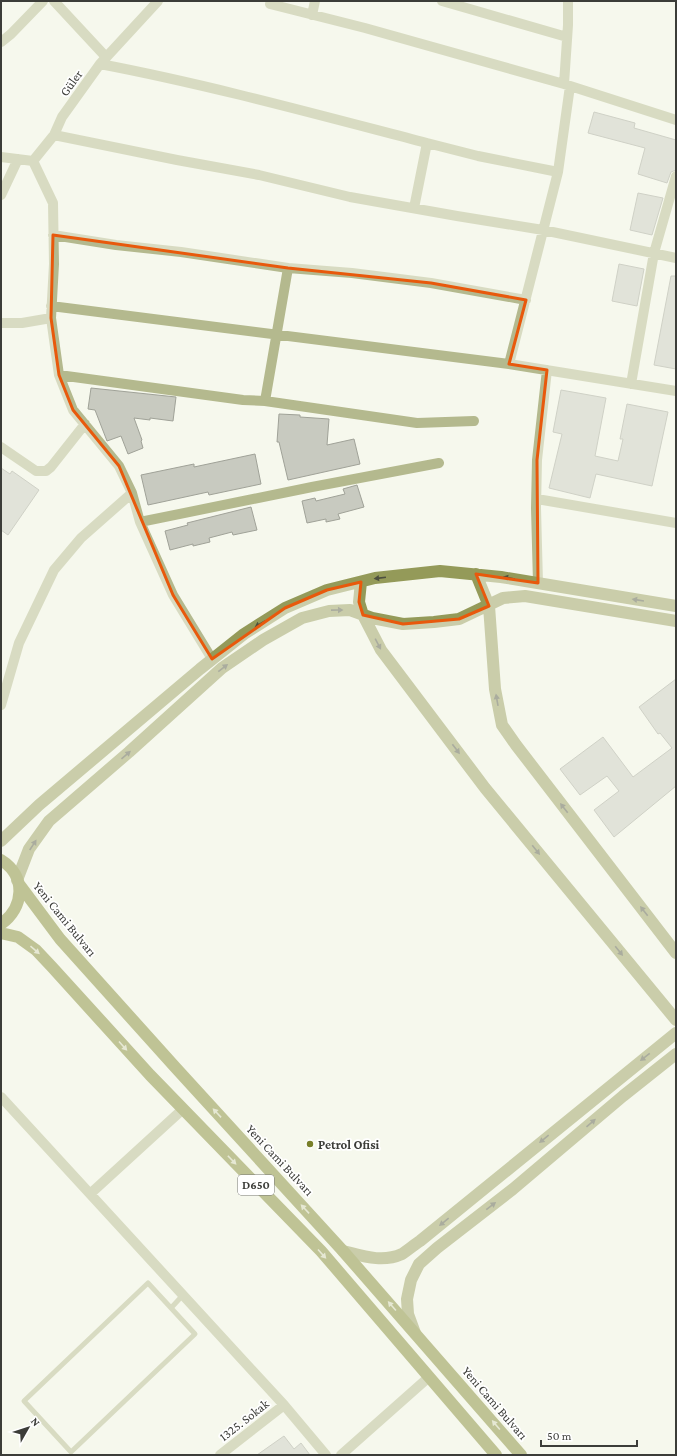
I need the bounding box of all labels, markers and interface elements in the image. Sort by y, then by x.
street label: Güler [56,67,86,99]
one-way arrow [374,575,386,581]
one-way arrow [503,575,515,581]
one-way arrow [631,597,644,603]
one-way arrow [331,607,343,614]
one-way arrow [255,620,265,628]
one-way arrow [375,638,381,650]
one-way arrow [217,664,228,673]
one-way arrow [494,693,500,706]
one-way arrow [451,743,460,754]
one-way arrow [121,751,130,760]
one-way arrow [560,803,568,814]
one-way arrow [29,839,36,851]
one-way arrow [532,845,541,856]
street label: Yeni Cami Bulvarı [30,879,100,960]
one-way arrow [639,906,648,917]
one-way arrow [615,945,623,956]
one-way arrow [30,946,40,955]
one-way arrow [119,1041,128,1051]
one-way arrow [640,1053,651,1062]
one-way arrow [213,1108,222,1119]
one-way arrow [586,1119,595,1128]
street label: Yeni Cami Bulvarı [243,1121,317,1199]
one-way arrow [539,1135,550,1144]
place label: Petrol Ofisi [318,1137,379,1152]
marker: Petrol Ofisi [305,1139,315,1149]
one-way arrow [227,1155,237,1165]
road number: D650 [238,1175,274,1195]
one-way arrow [485,1202,496,1211]
one-way arrow [301,1204,310,1214]
one-way arrow [438,1217,449,1226]
one-way arrow [318,1248,327,1259]
one-way arrow [387,1301,396,1311]
street label: Yeni Cami Bulvarı [459,1363,531,1443]
street label: 1325. Sokak [216,1395,272,1444]
north arrow [8,1408,48,1448]
text: N [29,1415,43,1429]
one-way arrow [491,1420,500,1431]
scale bar [541,1422,637,1448]
text: 50 m [547,1429,572,1443]

